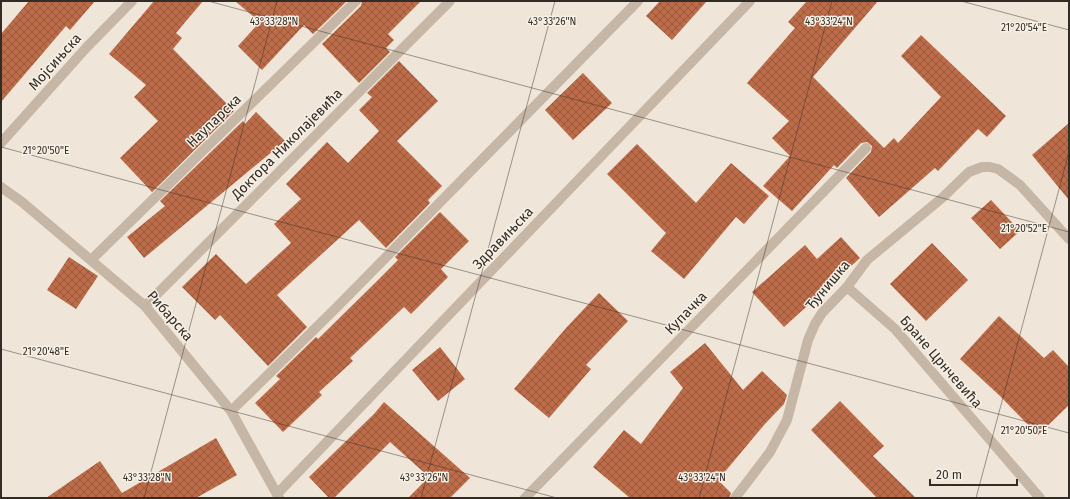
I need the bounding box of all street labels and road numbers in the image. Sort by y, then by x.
street label: Мојсињска [25,30,85,94]
street label: Доктора Николајевића [227,85,346,204]
street label: Наупарска [183,91,245,151]
street label: Здравињска [469,203,537,273]
street label: Ђунишка [802,257,854,313]
street label: Рибарска [143,287,197,345]
street label: Купачка [661,288,711,338]
street label: Бране Црнчевића [896,312,986,412]

